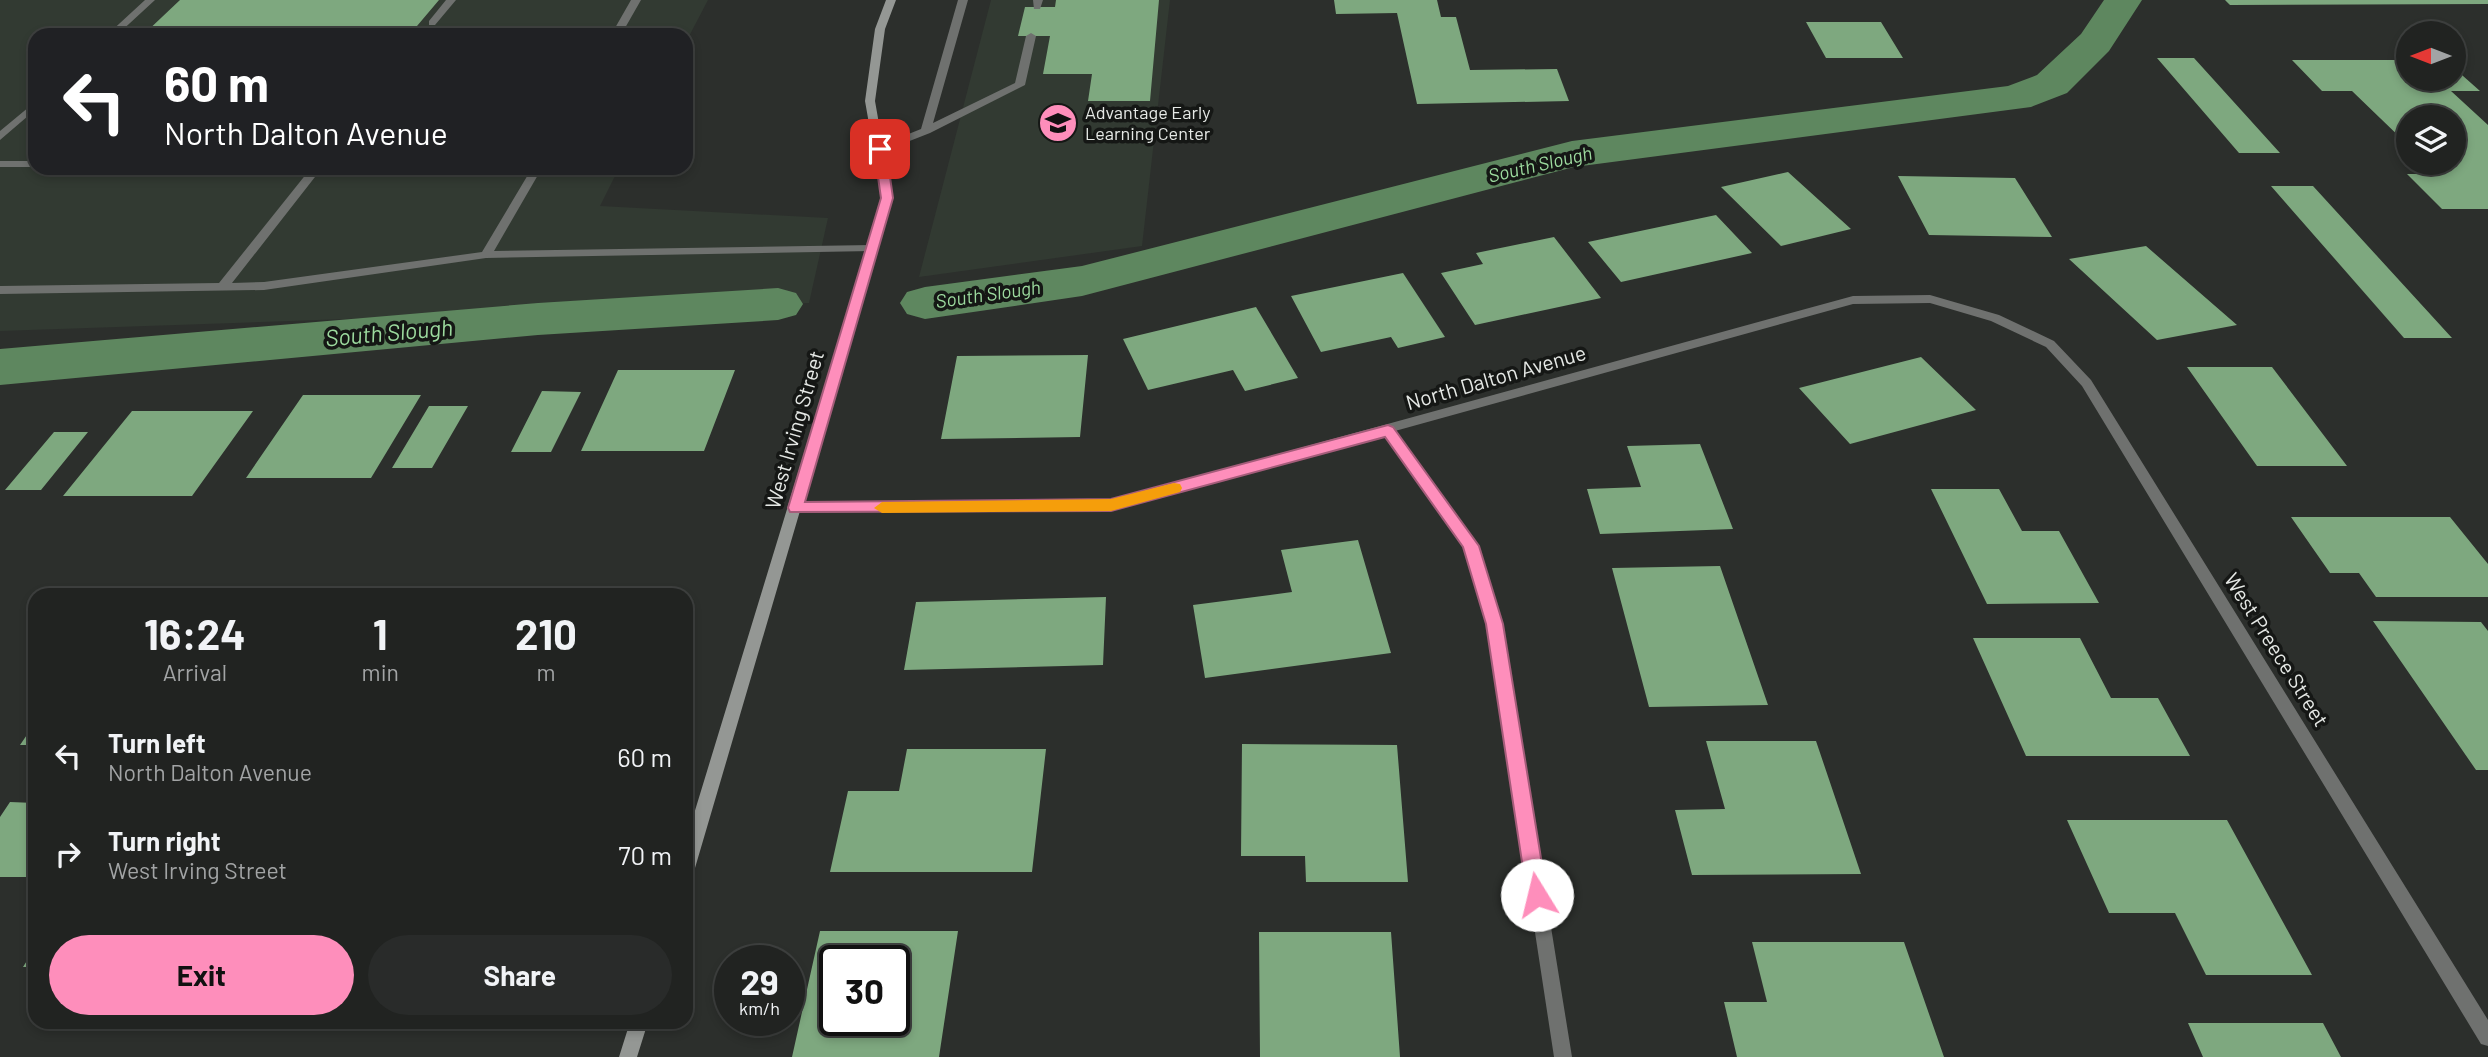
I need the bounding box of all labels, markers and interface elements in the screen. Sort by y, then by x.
north arrow [2396,21,2466,91]
map controls [2396,21,2466,175]
text: 60 m [164,53,269,112]
icon: left [49,56,140,147]
place label: Advantage Early Learning Center [1085,101,1211,144]
school or university icon: Advantage Early Learning Center [1037,102,1079,144]
button: layers [2396,105,2466,175]
text: North Dalton Avenue [164,113,448,151]
pin [850,119,910,179]
icon: arrive [861,130,899,168]
water label: South Slough [1486,140,1594,187]
water label: South Slough [934,275,1042,312]
water label: South Slough [324,312,454,352]
street label: North Dalton Avenue [1403,339,1589,414]
street label: West Irving Street [759,348,828,512]
street label: West Preece Street [2220,568,2335,731]
text: 16:24 [144,608,246,658]
text: 1 [373,608,388,658]
text: 210 [515,608,577,658]
text: Arrival [163,658,227,686]
text: min [362,658,399,686]
text: m [536,658,555,686]
text: Turn left [108,727,206,758]
icon: left [49,737,87,775]
text: 60 m [617,741,672,772]
text: North Dalton Avenue [108,758,312,786]
text: Turn right [108,825,221,856]
icon: right [49,835,87,873]
text: 70 m [618,839,672,870]
text: West Irving Street [108,856,287,884]
position arrow [1500,858,1574,932]
button: Exit [49,935,354,1015]
button: Share [368,935,672,1015]
speed limit sign: 30 [819,945,910,1036]
text: 29 [740,960,779,1002]
text: km/h [739,997,780,1019]

